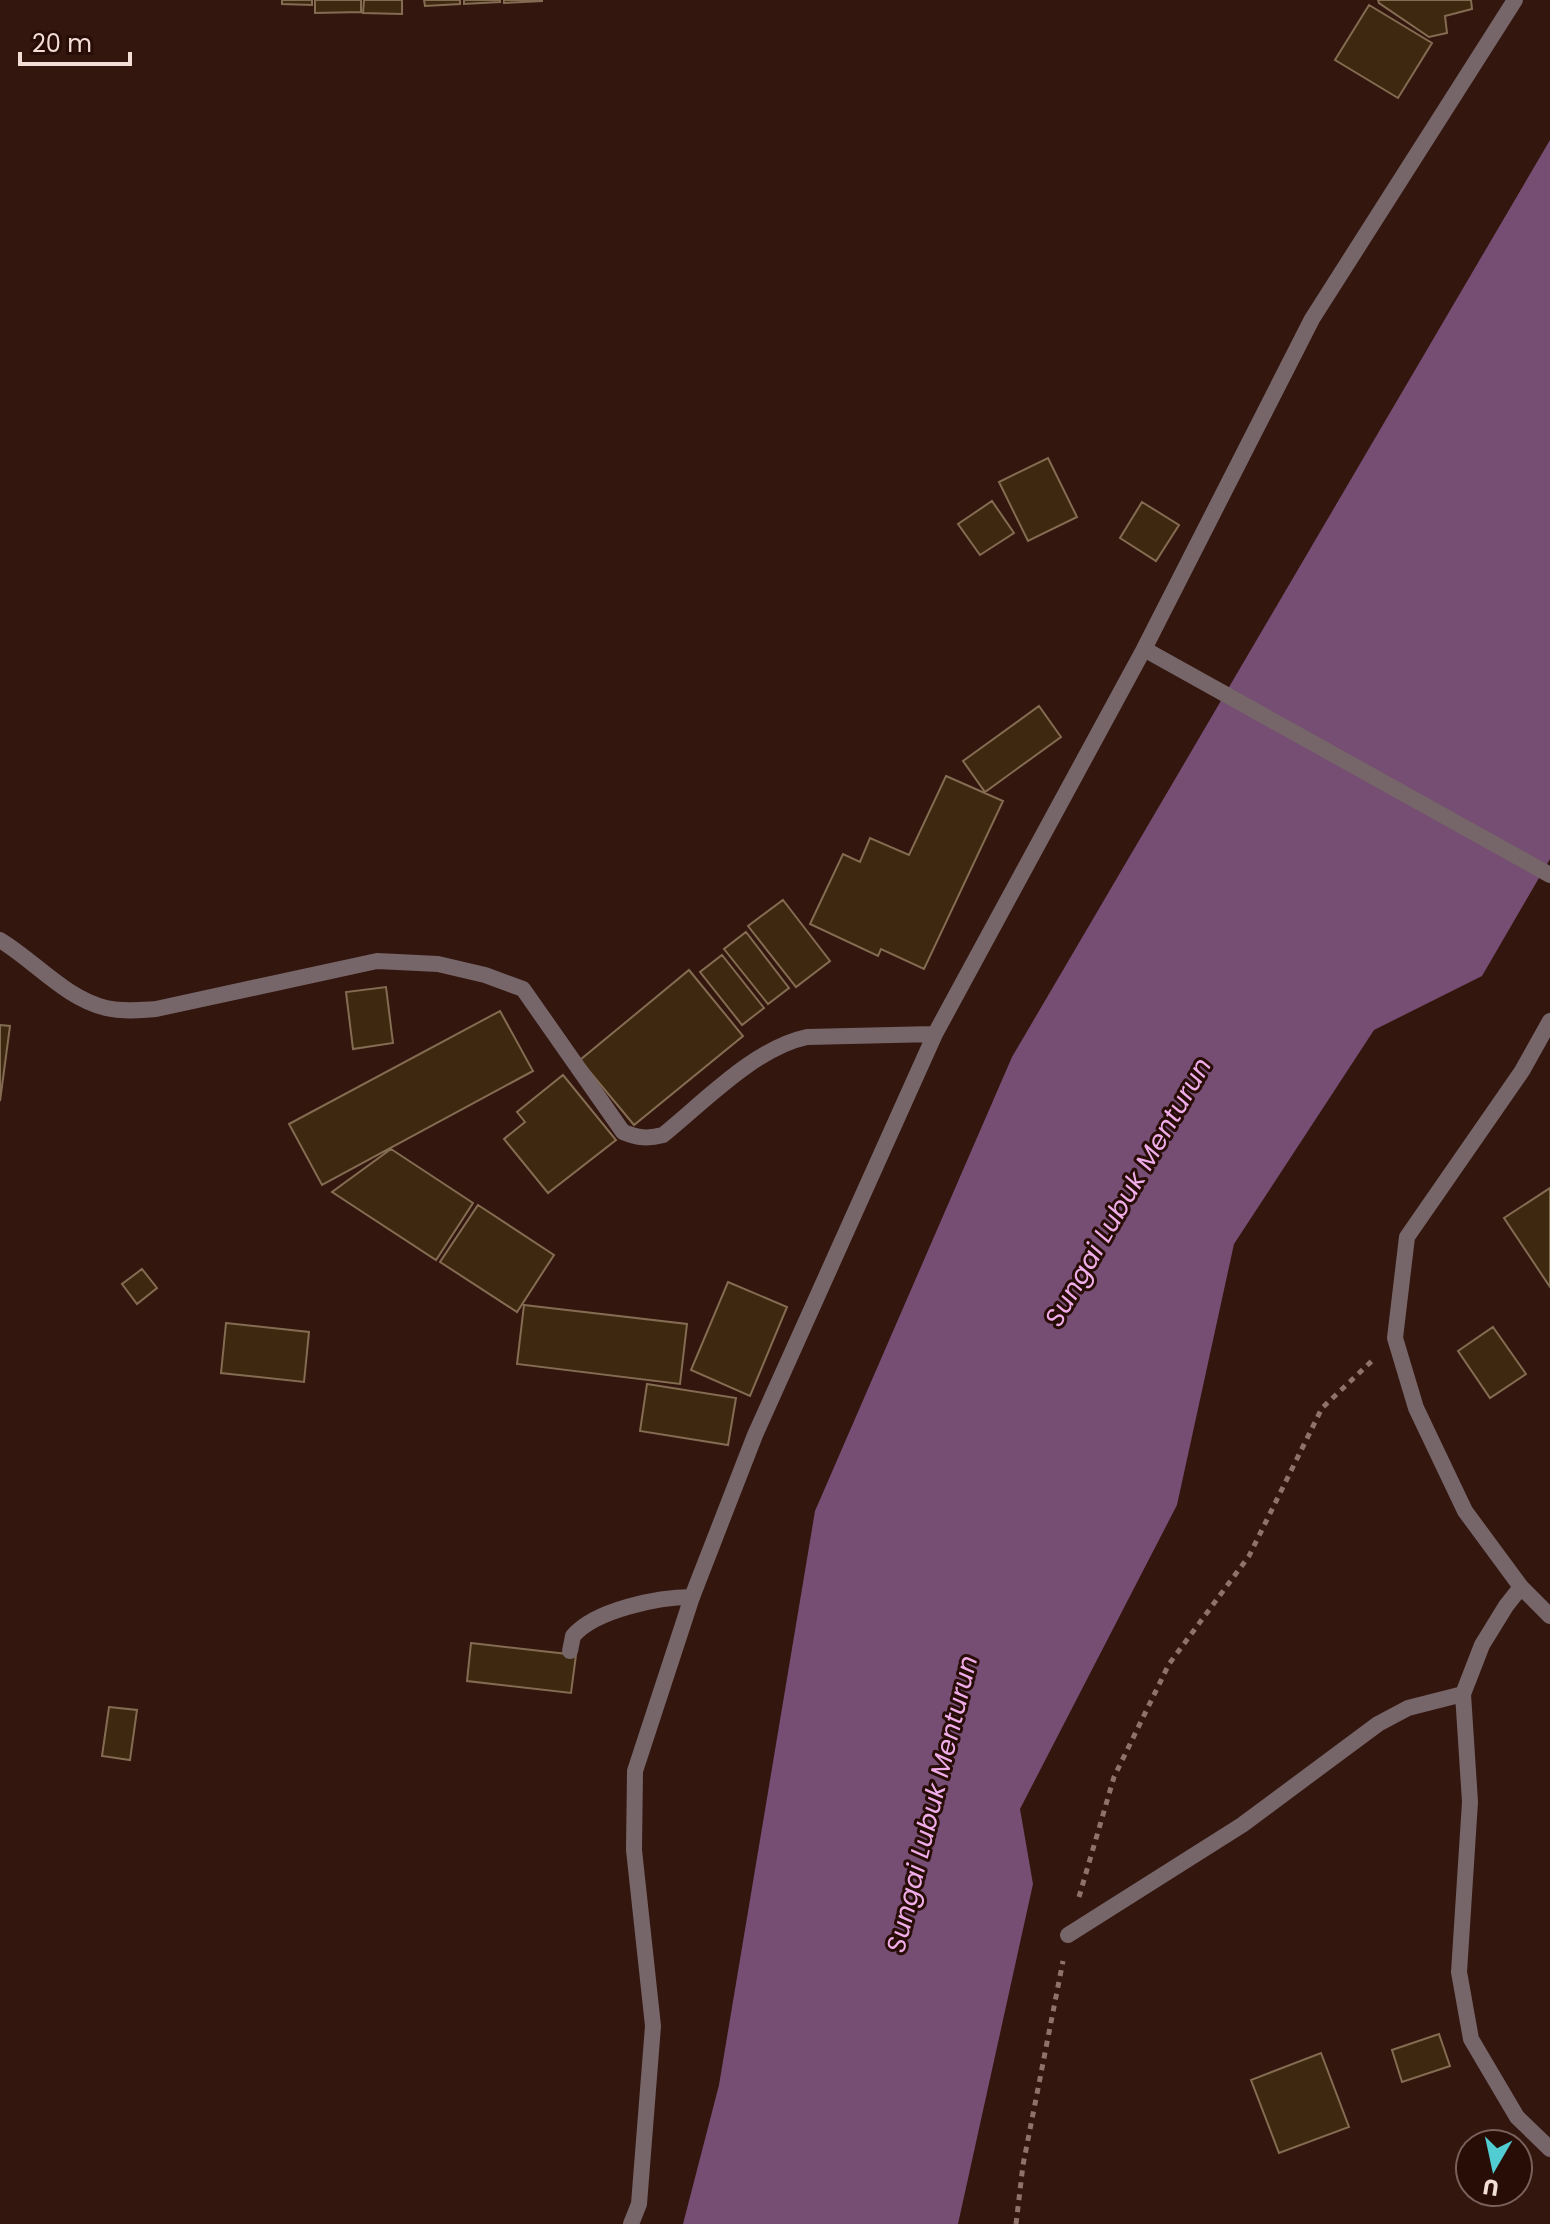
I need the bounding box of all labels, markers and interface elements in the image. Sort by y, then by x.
scale bar [20,16,130,66]
text: 20 m [32,27,92,60]
water label: Sungai Lubuk Menturun [1036,1051,1220,1333]
water label: Sungai Lubuk Menturun [878,1652,986,1956]
north arrow [1454,2128,1534,2208]
text: U [1481,2171,1501,2204]

